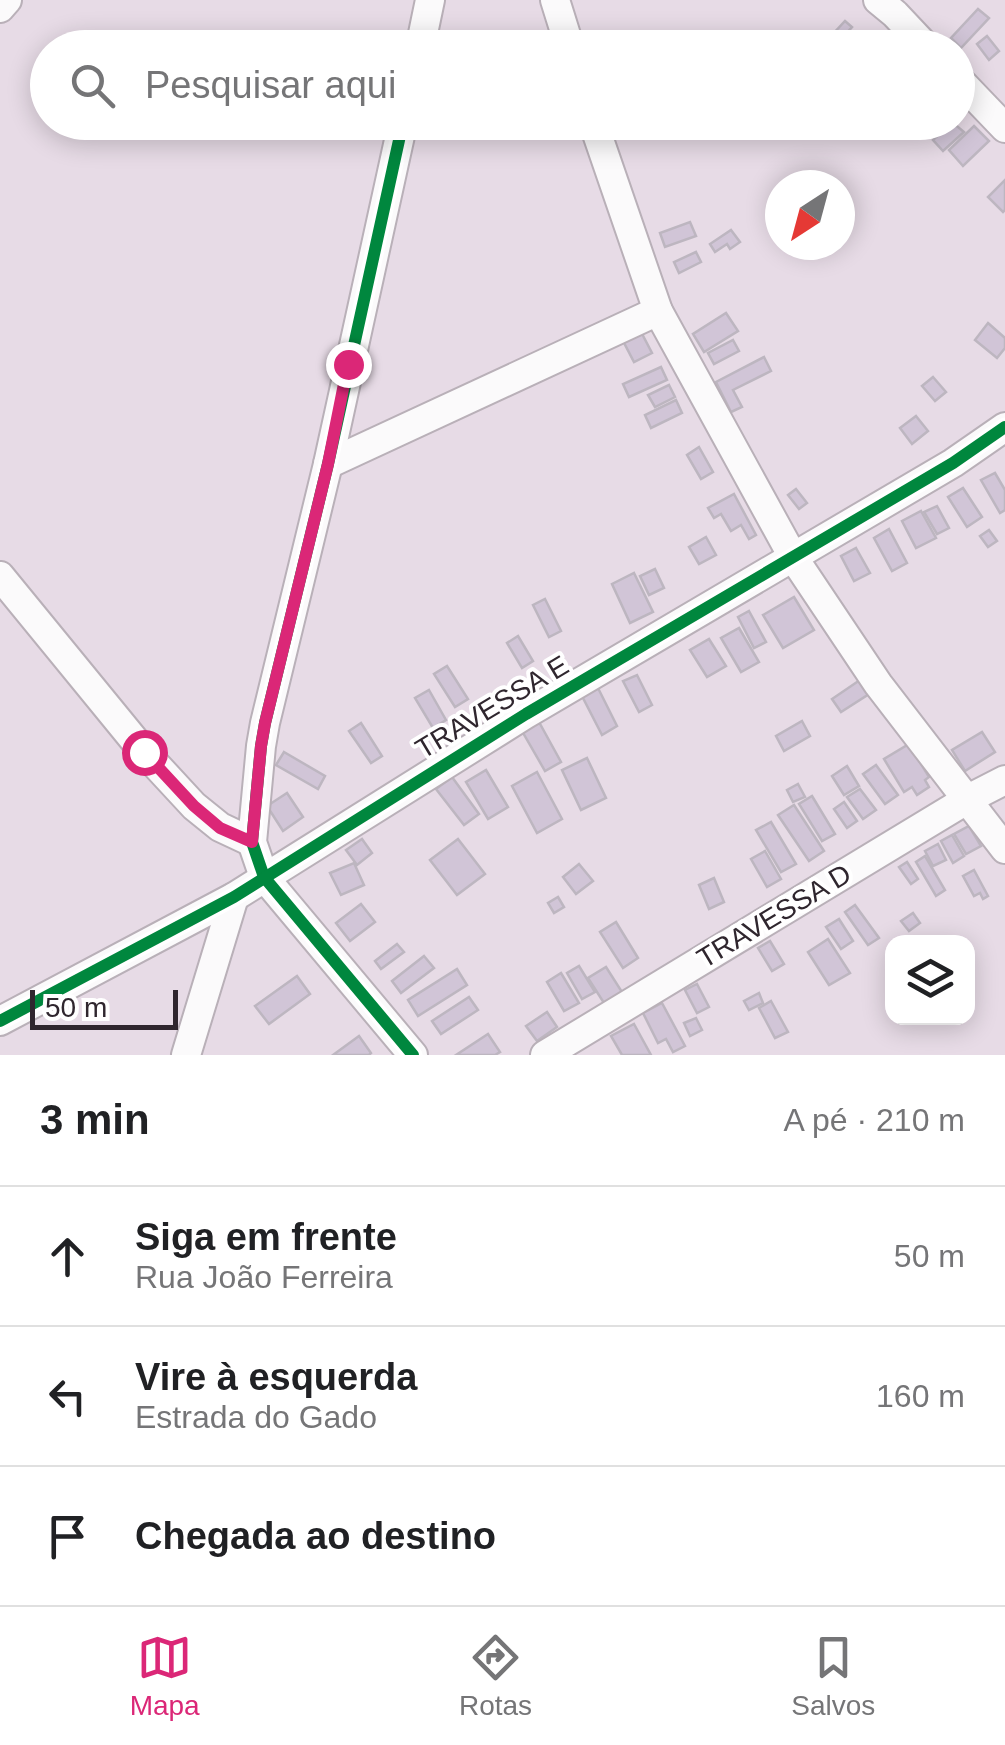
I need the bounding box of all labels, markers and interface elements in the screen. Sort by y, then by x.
search box [30,30,975,140]
icon: search [65,58,120,113]
text: Pesquisar aqui [145,64,396,106]
north arrow [765,170,855,260]
route end [326,342,372,388]
street label: TRAVESSA E [410,649,574,765]
route start [122,730,168,776]
street label: TRAVESSA D [692,858,856,974]
map controls [885,935,975,1025]
button: layers [885,935,975,1025]
scale bar [30,985,178,1030]
text: 50 m [45,992,107,1023]
text: 3 min [40,1096,150,1143]
text: A pé · 210 m [784,1102,965,1138]
text: Siga em frente [135,1216,397,1258]
icon: ahead [40,1229,95,1284]
text: 50 m [894,1238,965,1274]
text: Rua João Ferreira [135,1259,393,1295]
text: Vire à esquerda [135,1356,417,1398]
icon: left [40,1369,95,1424]
text: 160 m [876,1378,965,1414]
text: Estrada do Gado [135,1399,377,1435]
icon: arrive [40,1509,95,1564]
text: Chegada ao destino [135,1515,496,1557]
tab: Mapa [130,1630,200,1722]
tab: Rotas [459,1630,532,1722]
tab: Salvos [791,1630,875,1722]

